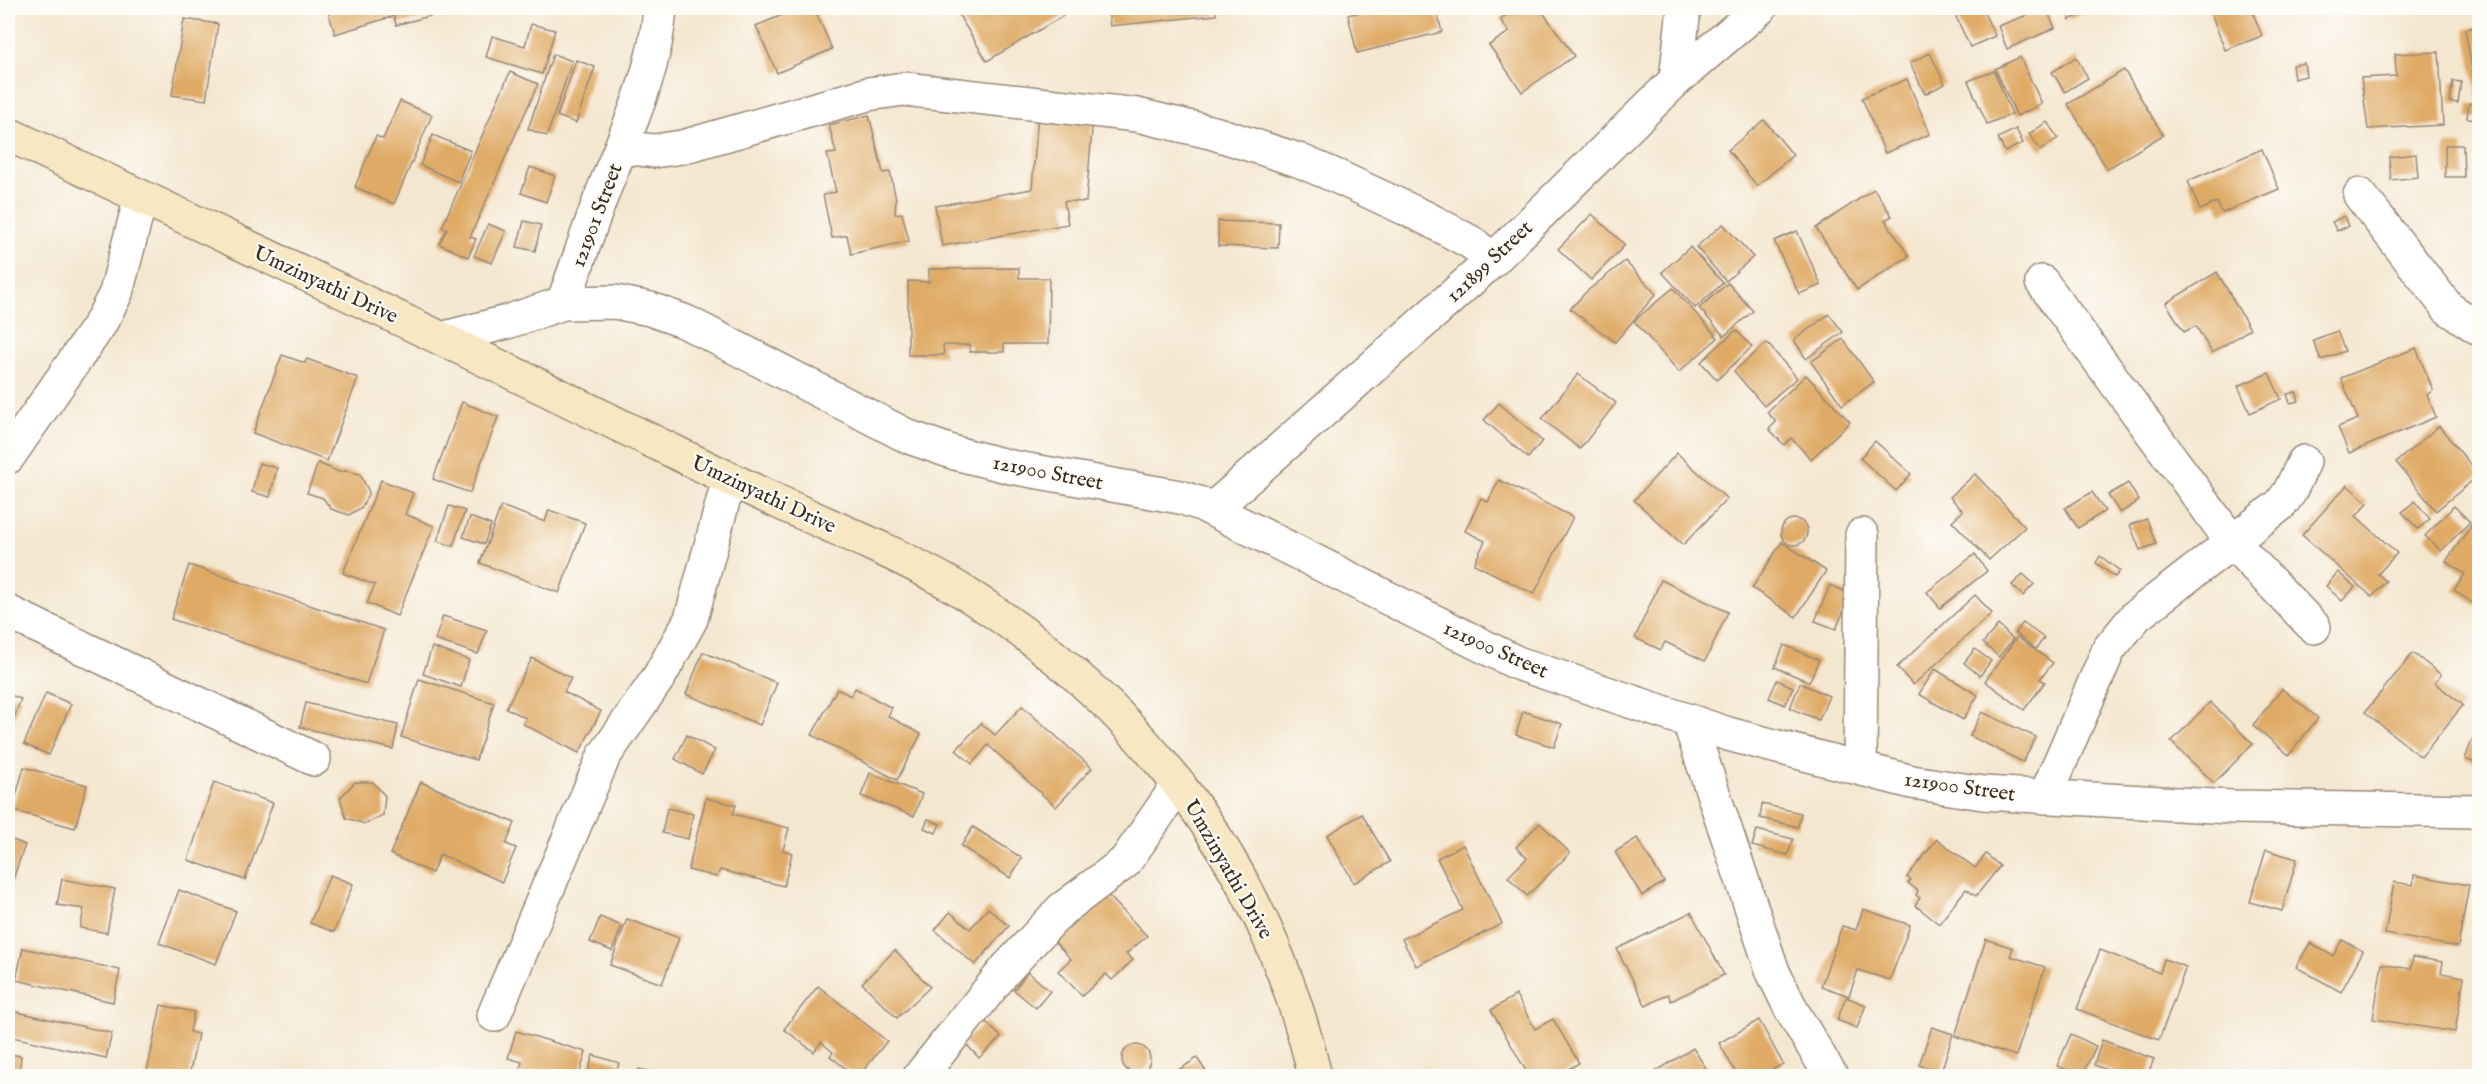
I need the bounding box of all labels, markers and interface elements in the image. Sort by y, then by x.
street label: 121901 Street [565,160,630,271]
street label: 121899 Street [1441,215,1539,309]
street label: Umzinyathi Drive [249,240,402,331]
street label: Umzinyathi Drive [687,450,840,541]
street label: 121900 Street [990,450,1105,497]
street label: 121900 Street [1439,615,1552,685]
street label: 121900 Street [1902,766,2017,809]
street label: Umzinyathi Drive [1177,795,1279,945]

